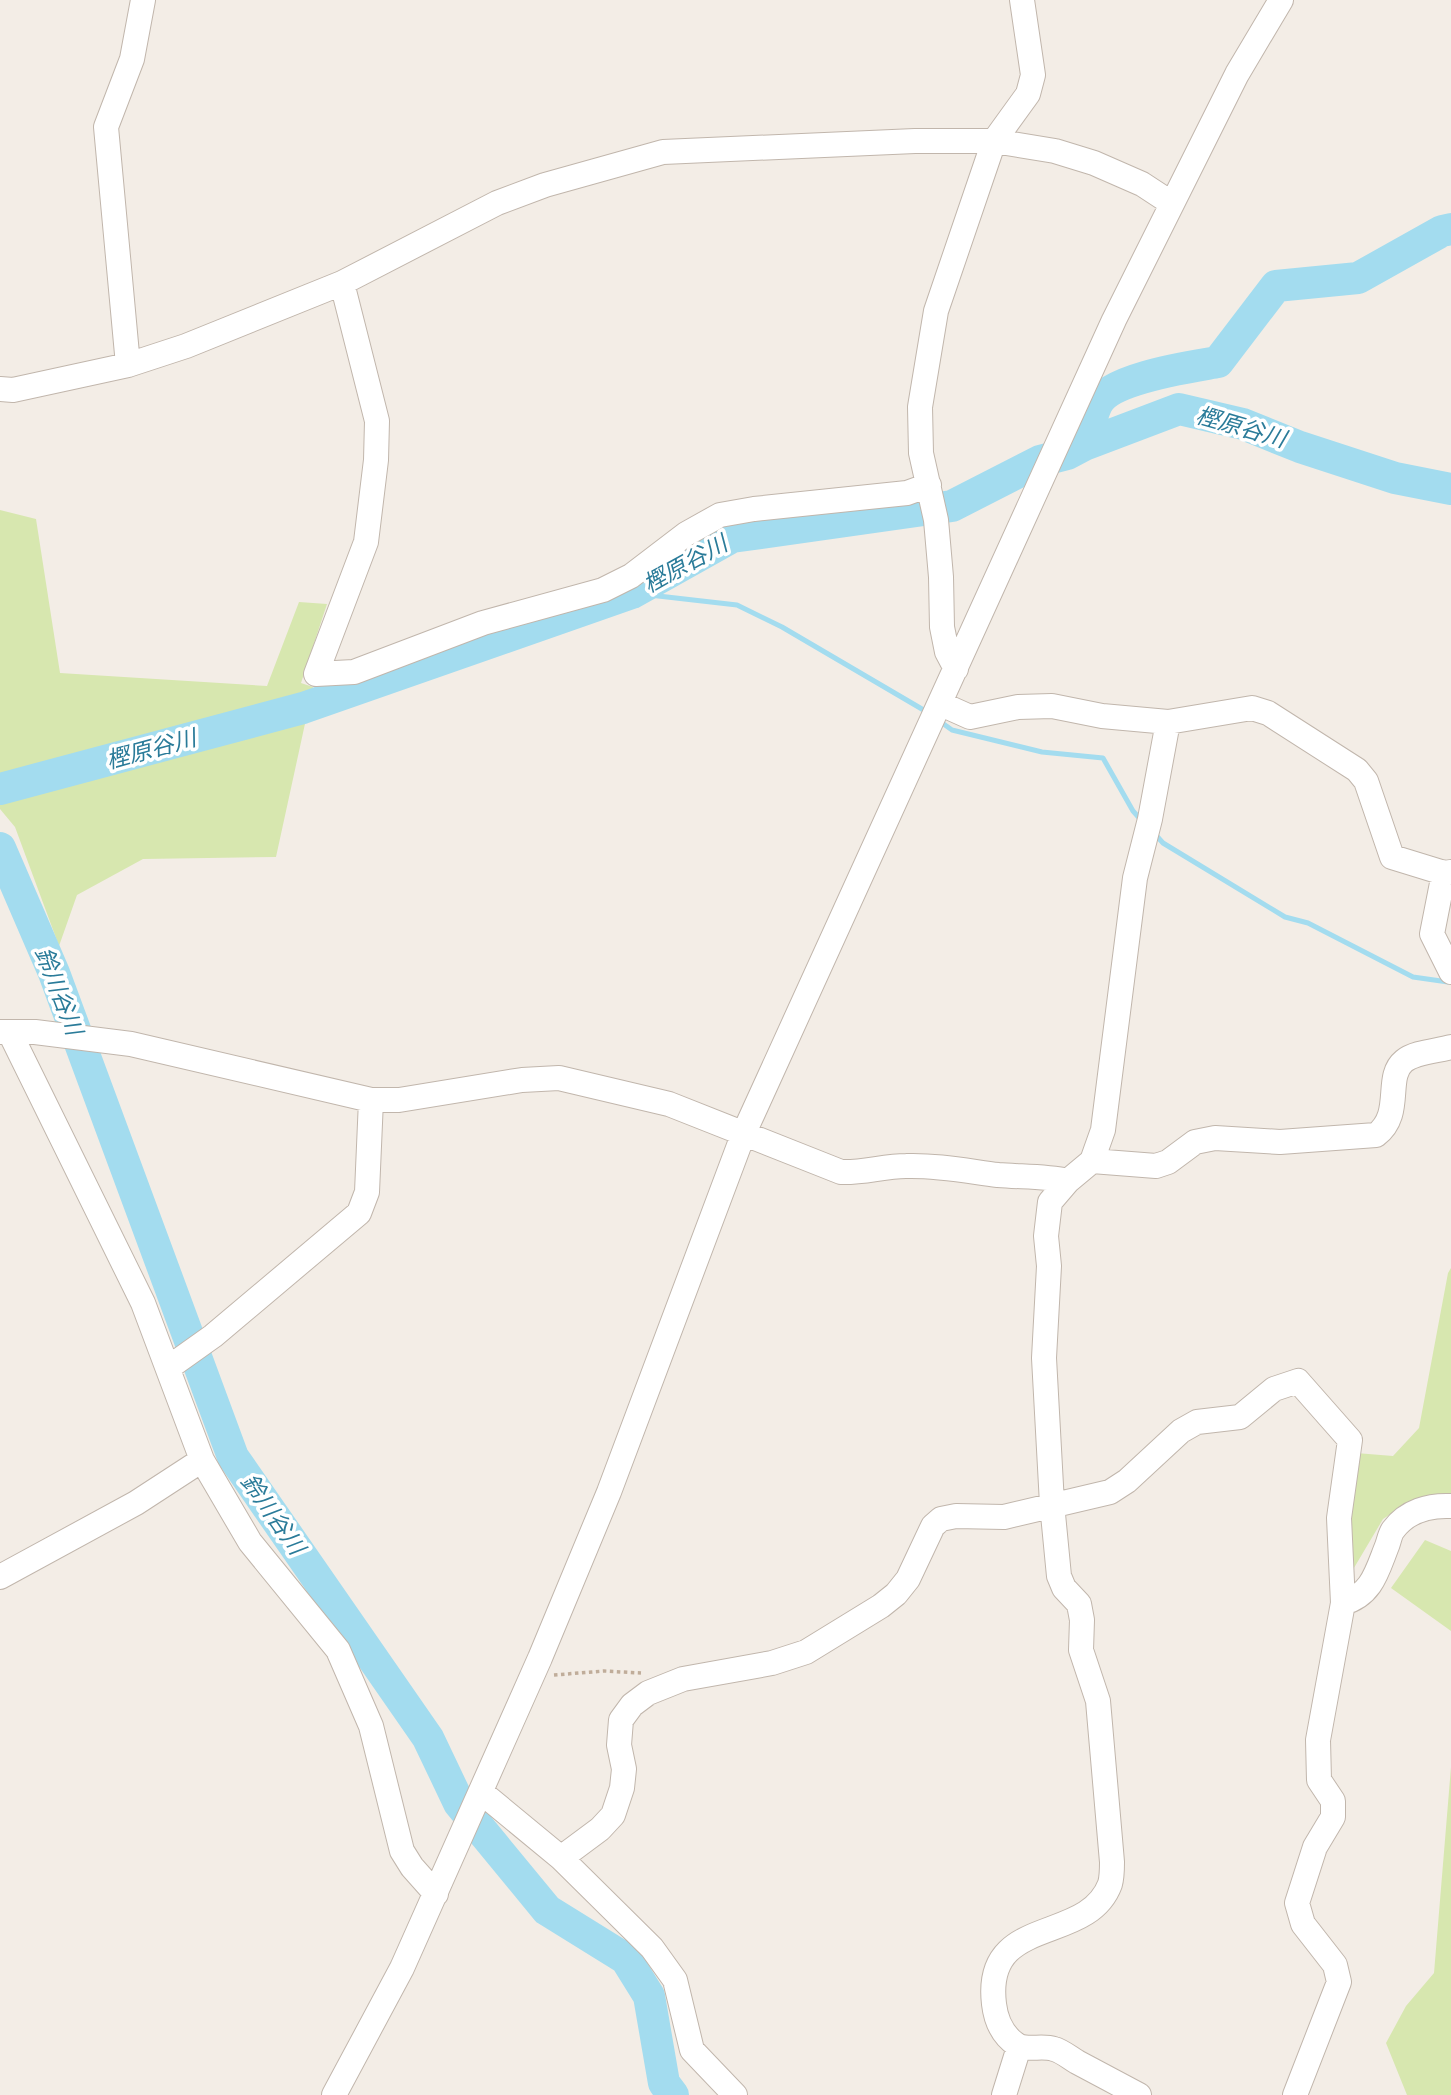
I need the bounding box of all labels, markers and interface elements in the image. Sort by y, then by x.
water label: 樫原谷川 [1193,400,1292,454]
water label: 樫原谷川 [637,527,735,599]
water label: 樫原谷川 [103,722,202,774]
water label: 鈴川谷川 [29,943,91,1042]
water label: 鈴川谷川 [235,1468,313,1562]

